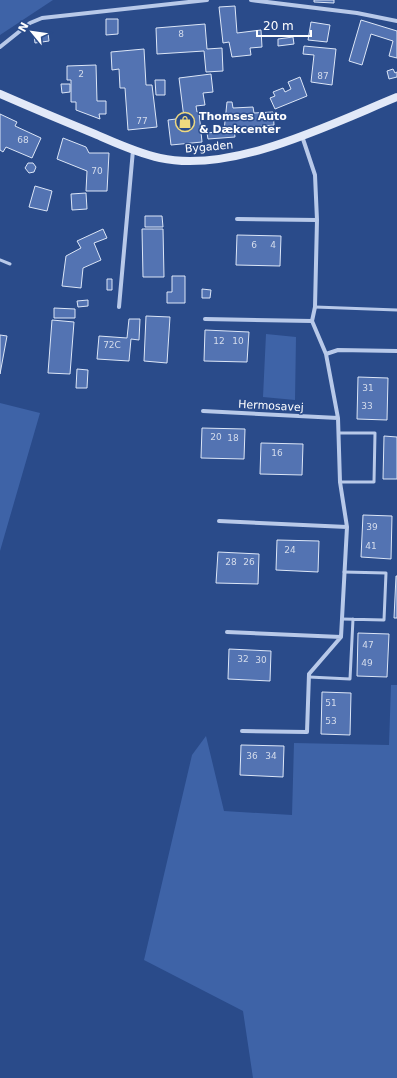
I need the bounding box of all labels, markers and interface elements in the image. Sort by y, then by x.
north arrow [12,12,52,52]
scale bar [257,12,311,38]
text: 20 m [263,19,294,33]
text: N [16,20,32,35]
house number: 8 [178,29,184,39]
house number: 2 [78,69,84,79]
house number: 87 [317,71,329,81]
place label: Thomses Auto & Dækcenter [199,110,287,136]
shop icon: Thomses Auto & Dækcenter [174,111,196,133]
house number: 77 [136,116,148,126]
house number: 68 [17,135,29,145]
street label: Bygaden [184,138,234,156]
house number: 70 [91,166,103,176]
house number: 6 [251,240,257,250]
house number: 4 [270,240,276,250]
house number: 12 [213,336,225,346]
house number: 10 [232,336,244,346]
house number: 72C [103,340,121,350]
house number: 31 [362,383,374,393]
street label: Hermosavej [238,398,304,414]
house number: 33 [361,401,373,411]
house number: 20 [210,432,222,442]
house number: 18 [227,433,239,443]
house number: 16 [271,448,283,458]
house number: 39 [366,522,378,532]
house number: 41 [365,541,377,551]
house number: 24 [284,545,296,555]
house number: 28 [225,557,237,567]
house number: 26 [243,557,255,567]
house number: 47 [362,640,374,650]
house number: 32 [237,654,249,664]
house number: 30 [255,655,267,665]
house number: 49 [361,658,373,668]
house number: 51 [325,698,337,708]
house number: 53 [325,716,337,726]
house number: 36 [246,751,258,761]
house number: 34 [265,751,277,761]

